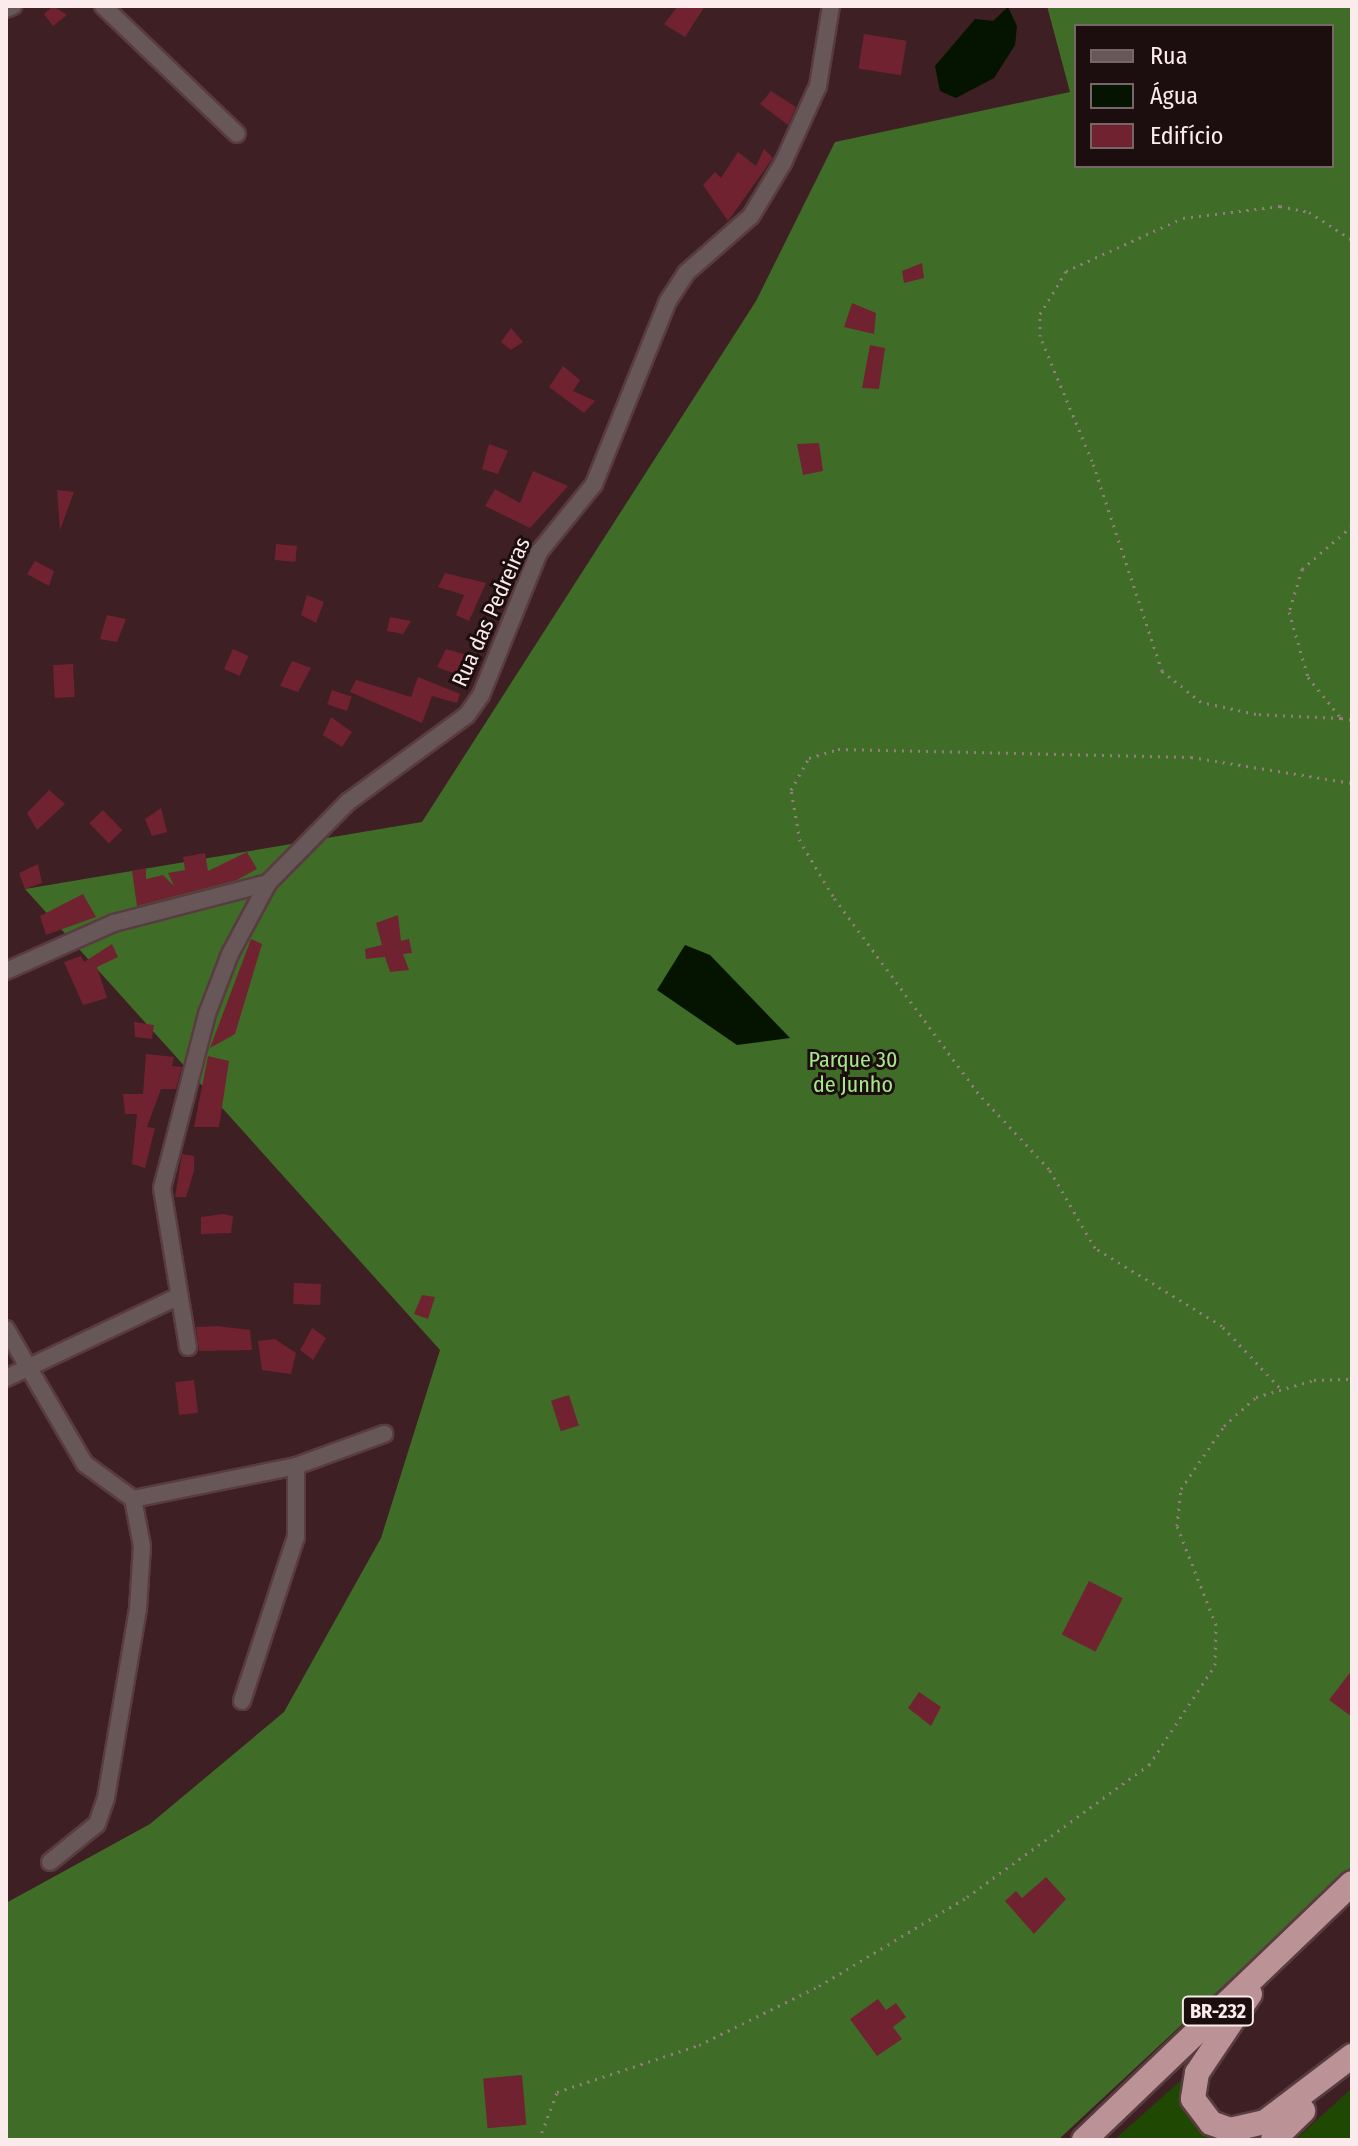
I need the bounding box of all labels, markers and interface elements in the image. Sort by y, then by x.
legend [1074,24,1334,168]
text: Rua [1150,42,1187,70]
text: Água [1150,82,1198,110]
text: Edifício [1150,122,1223,150]
street label: Rua das Pedreiras [446,533,536,691]
park label: Parque 30 de Junho [809,1046,897,1098]
road number: BR-232 [1180,1995,1256,2027]

